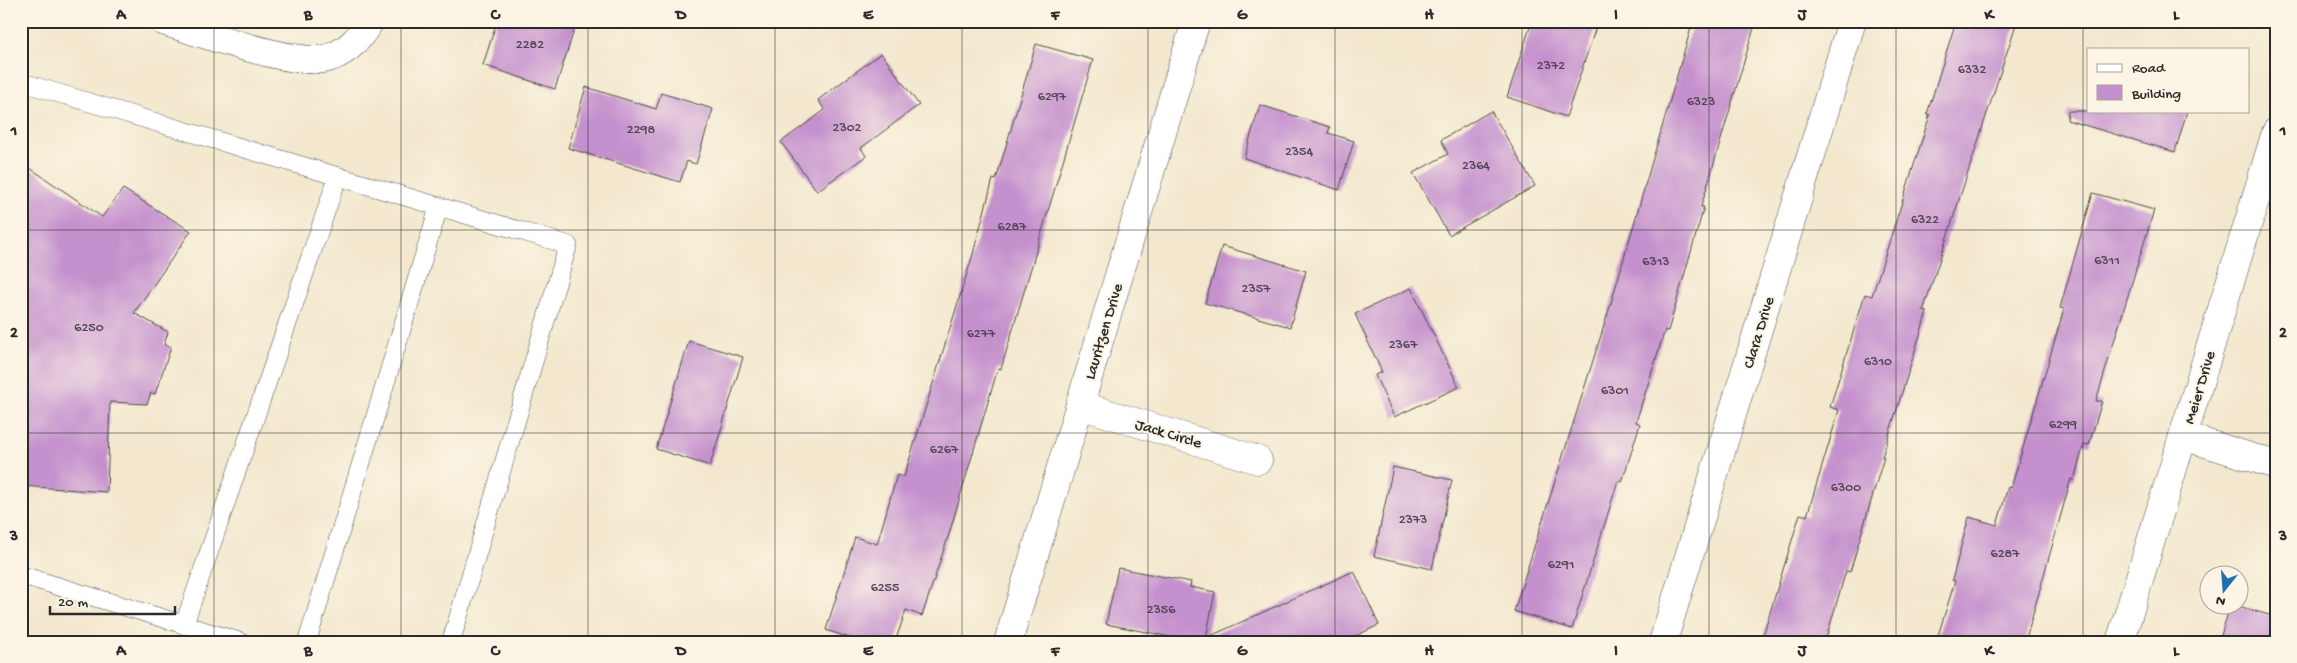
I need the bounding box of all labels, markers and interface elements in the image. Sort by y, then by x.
text: A [115,7,127,26]
text: B [303,7,313,26]
text: C [490,7,501,26]
text: D [674,7,687,26]
text: E [863,7,874,26]
text: F [1050,7,1061,26]
text: G [1237,7,1248,26]
text: H [1424,7,1434,26]
text: I [1614,7,1618,26]
text: J [1797,7,1808,26]
text: K [1984,7,1996,26]
text: L [2173,7,2180,26]
house number: 2282 [516,37,544,54]
legend [2087,48,2250,112]
house number: 2372 [1537,58,1565,75]
text: Road [2132,60,2166,78]
house number: 6332 [1958,62,1986,79]
text: Building [2131,86,2181,104]
house number: 6297 [1038,89,1067,106]
house number: 6323 [1687,94,1715,111]
house number: 2302 [833,120,862,137]
house number: 2298 [627,122,656,139]
text: 1 [10,123,17,142]
text: 1 [2279,123,2286,142]
house number: 2354 [1285,144,1313,161]
house number: 2364 [1462,158,1490,175]
house number: 6322 [1911,212,1939,229]
house number: 6287 [998,219,1027,236]
house number: 6311 [2094,253,2120,270]
house number: 6313 [1642,254,1670,271]
street label: Lauritzen Drive [1082,281,1129,382]
house number: 2357 [1242,281,1271,298]
street label: Clara Drive [1740,294,1781,371]
house number: 6250 [74,320,104,337]
text: 2 [10,325,18,344]
text: 2 [2279,325,2287,344]
house number: 6277 [967,326,996,343]
house number: 2367 [1389,337,1418,354]
street label: Meier Drive [2181,348,2222,427]
house number: 6310 [1864,354,1892,371]
house number: 6301 [1601,383,1629,400]
street label: Jack Circle [1132,416,1204,455]
house number: 6299 [2049,417,2077,434]
house number: 6267 [930,442,959,459]
house number: 6300 [1831,480,1861,497]
house number: 2373 [1399,512,1427,529]
text: 3 [9,528,18,547]
text: 3 [2278,528,2287,547]
house number: 6287 [1991,546,2020,563]
house number: 6291 [1548,557,1574,574]
north arrow [2200,566,2250,616]
house number: 6255 [871,580,899,597]
scale bar [50,583,175,615]
text: N [2214,591,2228,610]
text: 20 m [58,594,88,612]
house number: 2356 [1147,602,1176,619]
text: A [115,643,127,662]
text: B [303,643,313,662]
text: C [490,643,501,662]
text: D [674,643,687,662]
text: E [863,643,874,662]
text: F [1050,643,1061,662]
text: G [1237,643,1248,662]
text: H [1424,643,1434,662]
text: I [1614,643,1618,662]
text: J [1797,643,1808,662]
text: K [1984,643,1996,662]
text: L [2173,643,2180,662]

